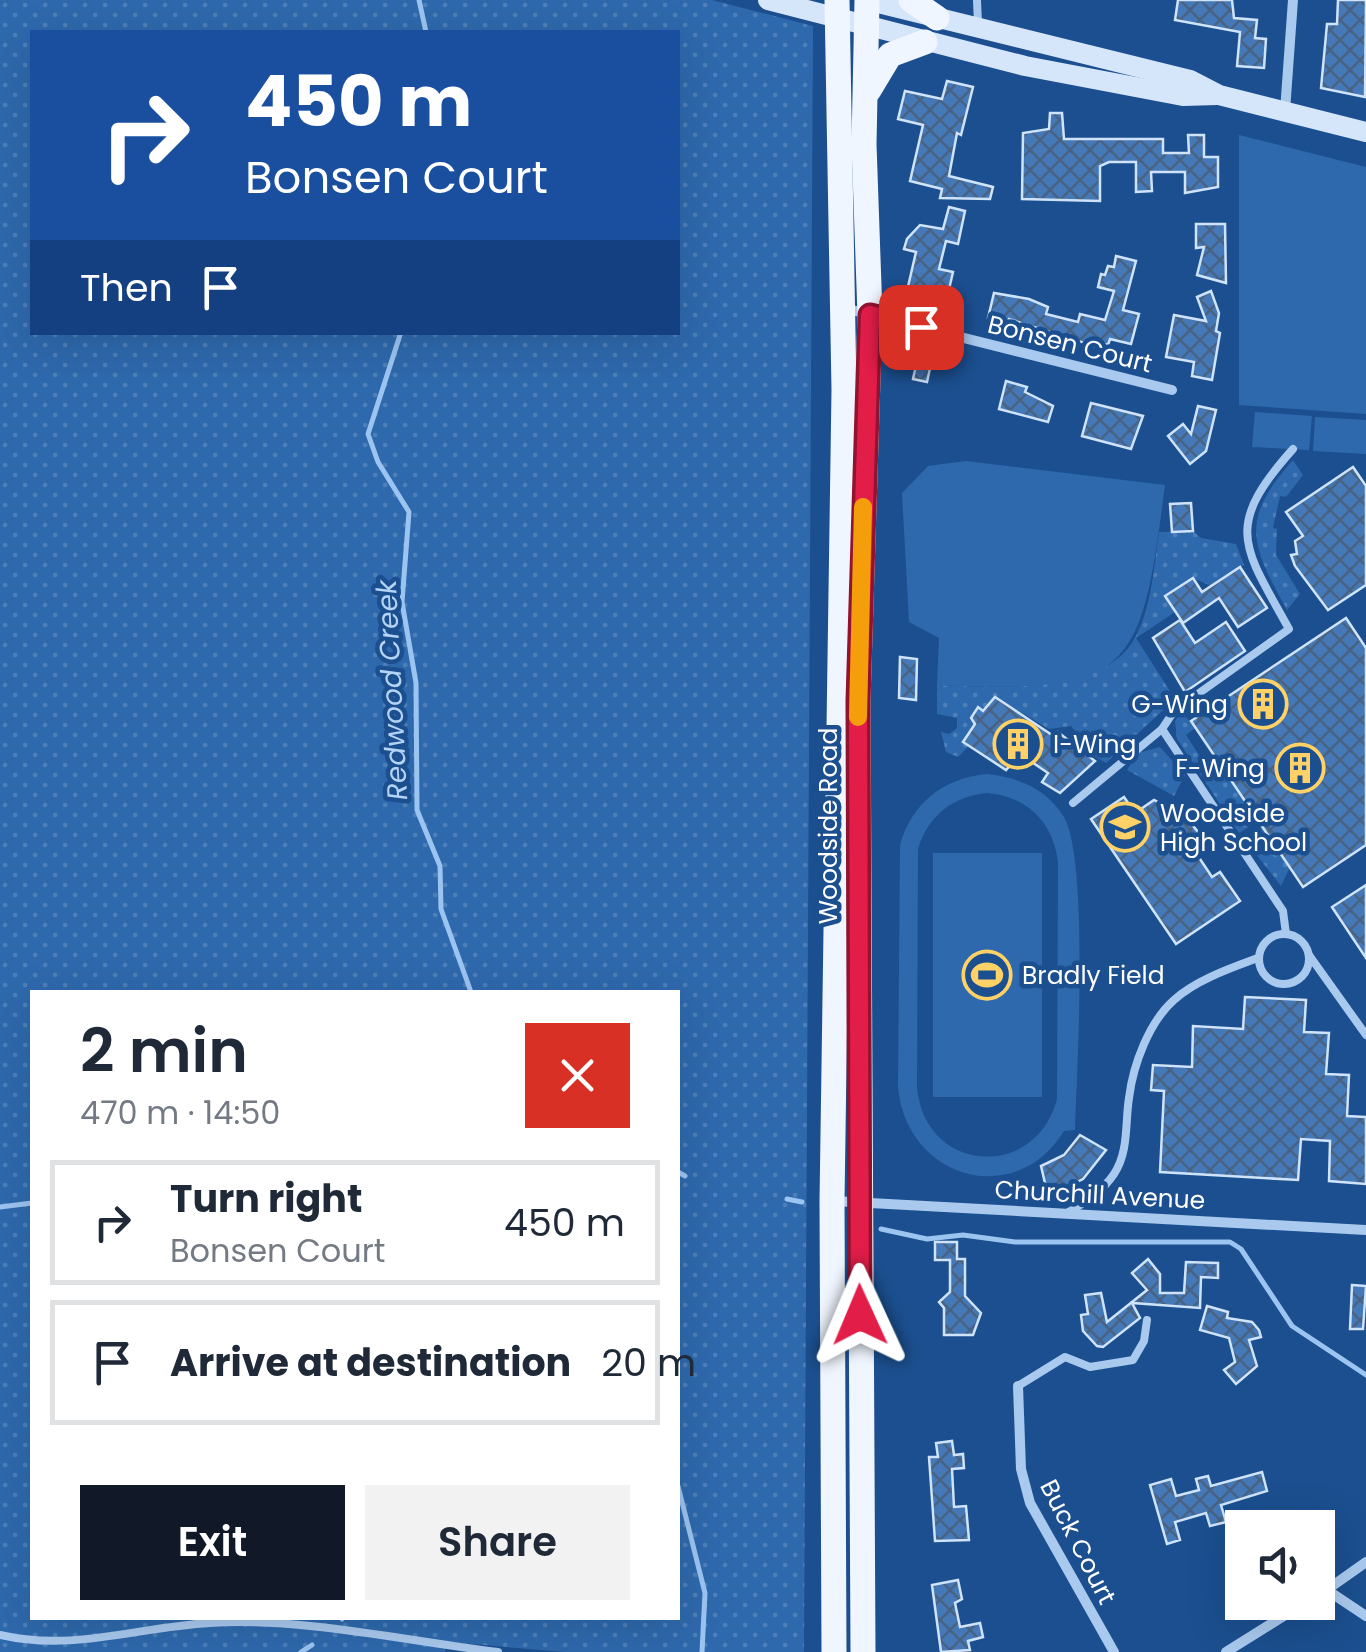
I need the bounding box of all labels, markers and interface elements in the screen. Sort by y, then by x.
text: 450 m [245,52,473,151]
icon: right [80,70,210,200]
text: Bonsen Court [245,146,548,209]
icon: arrive [193,260,248,315]
text: Then [80,261,173,314]
pin [879,285,964,370]
icon: arrive [894,300,949,355]
street label: Bonsen Court [984,307,1156,381]
water label: Redwood Creek [367,577,417,801]
building icon: G-Wing [1237,678,1289,730]
place label: G-Wing [1131,687,1228,722]
building icon: I-Wing [992,718,1044,770]
place label: I-Wing [1053,727,1136,762]
street label: Woodside Road [811,728,846,924]
building icon: F-Wing [1274,742,1326,794]
place label: F-Wing [1175,751,1265,786]
place label: Woodside High School [1160,796,1307,860]
school or university icon: Woodside High School [1099,801,1151,853]
sports icon: Bradly Field [961,949,1013,1001]
place label: Bradly Field [1022,958,1165,993]
text: 2 min [80,1009,248,1093]
button: close [525,1023,630,1128]
text: 470 m · 14:50 [80,1090,280,1135]
text: Turn right [170,1172,362,1225]
street label: Churchill Avenue [994,1172,1206,1218]
icon: right [85,1195,140,1250]
text: 450 m [504,1196,625,1249]
text: Bonsen Court [170,1228,385,1273]
position arrow [808,1263,912,1367]
icon: arrive [85,1335,140,1390]
text: Arrive at destination [170,1336,571,1389]
text: 20 m [601,1336,696,1389]
street label: Buck Court [1032,1474,1124,1610]
button: Exit [80,1485,345,1600]
button: Share [365,1485,630,1600]
map controls [1225,1510,1335,1620]
button: sound [1225,1510,1335,1620]

